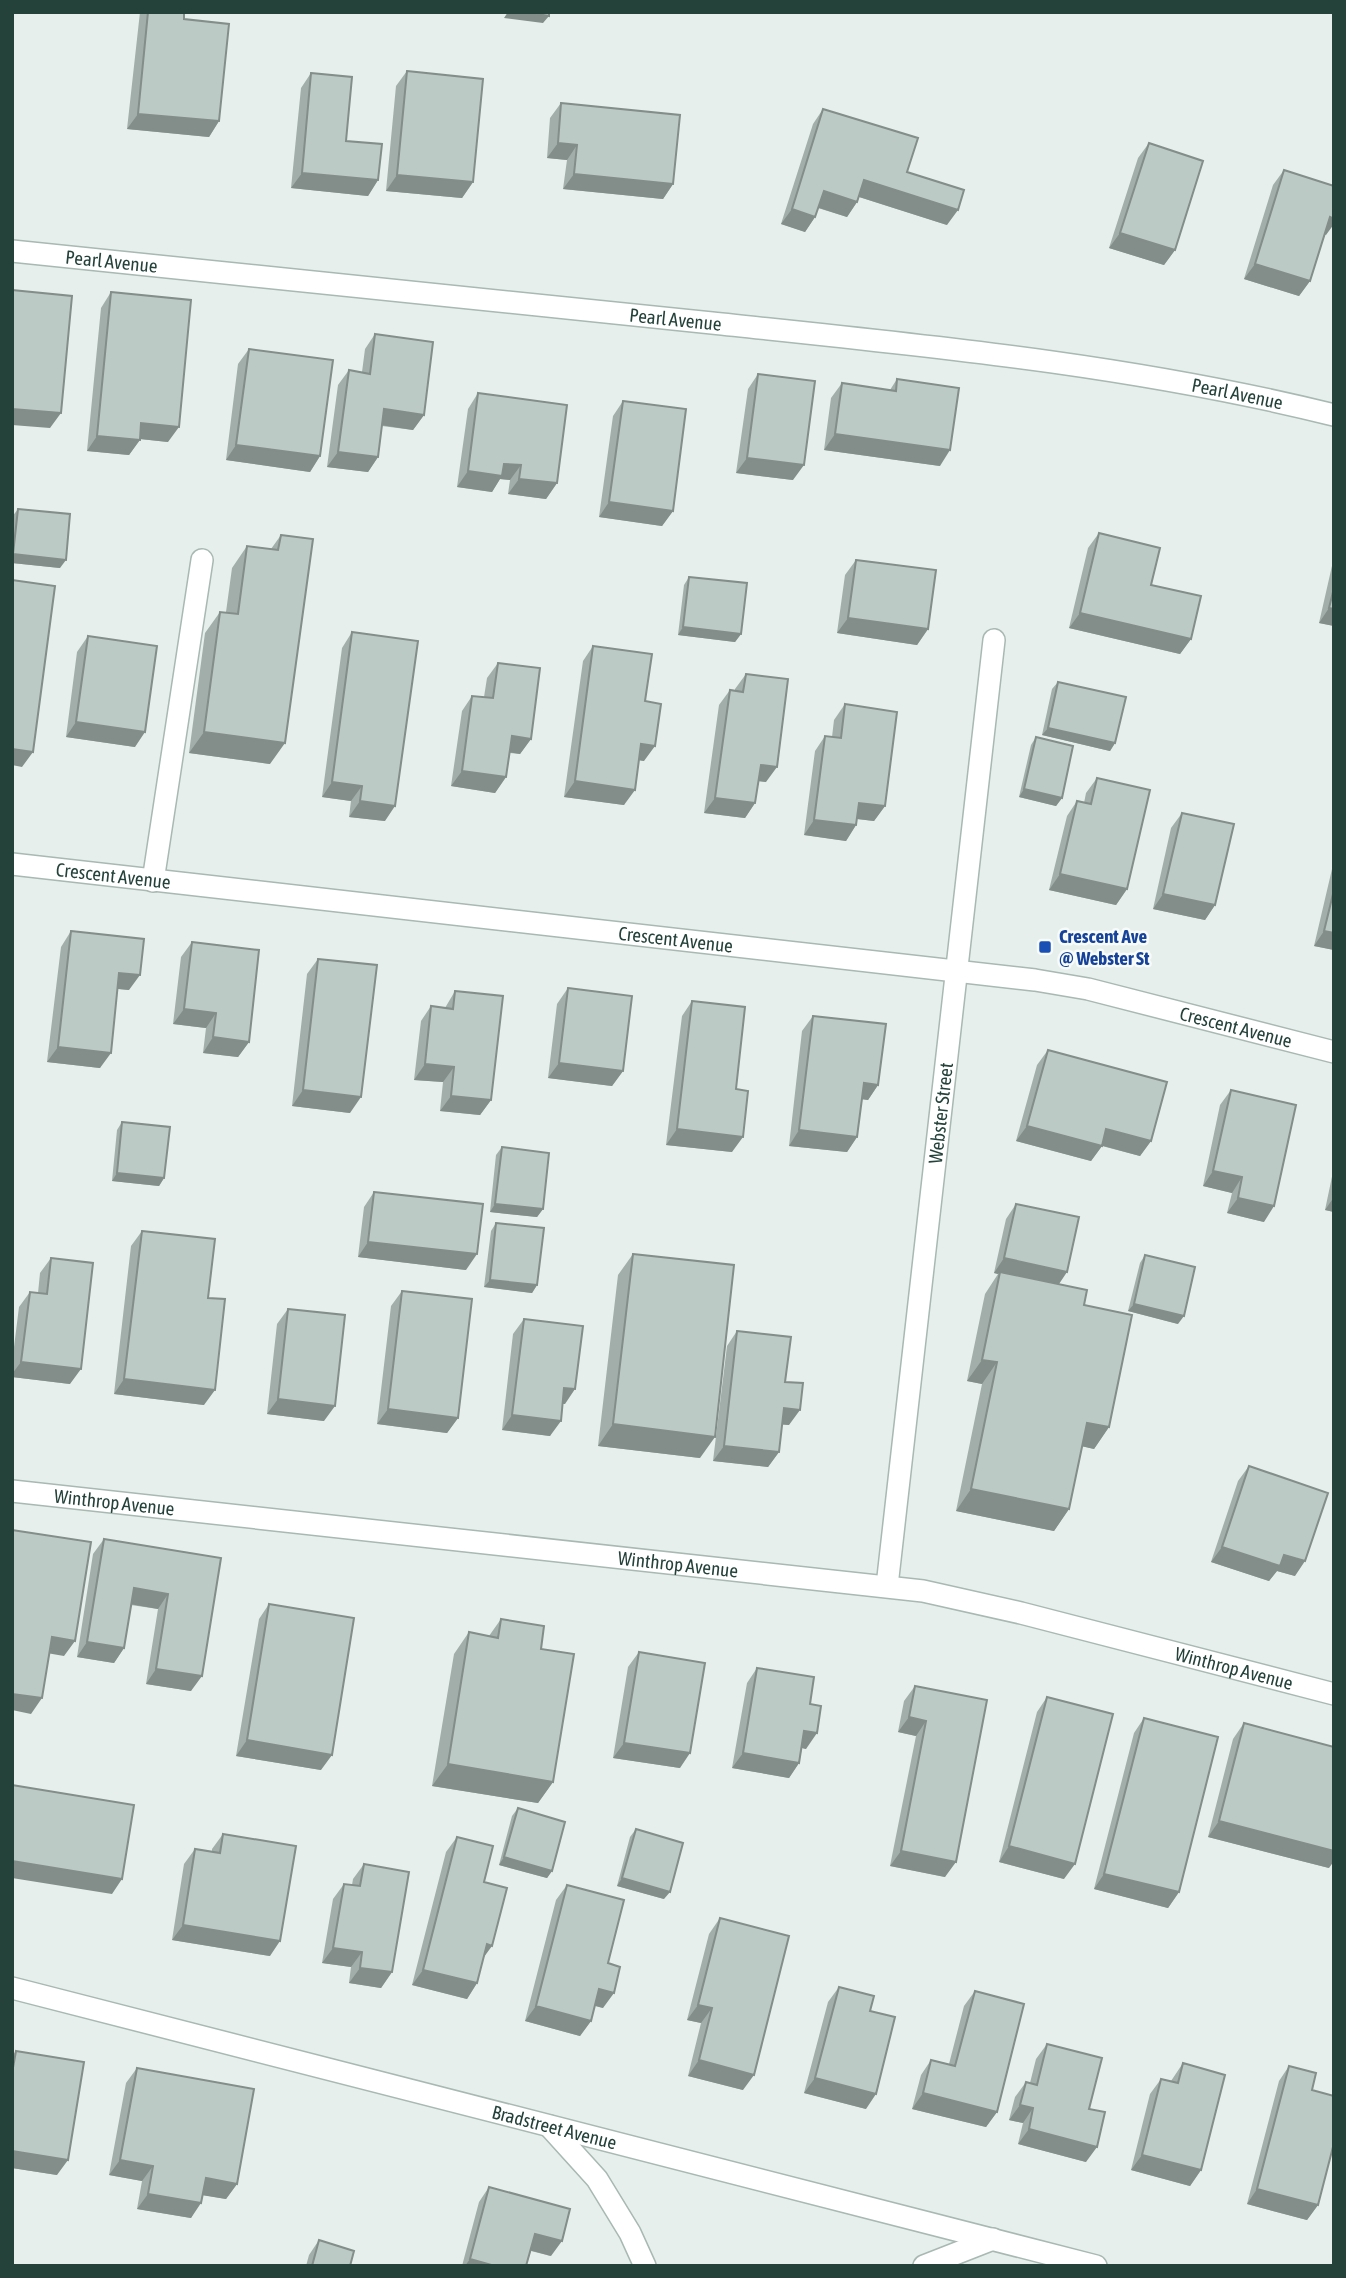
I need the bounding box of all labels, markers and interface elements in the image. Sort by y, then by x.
street label: Pearl Avenue [64,246,159,277]
street label: Pearl Avenue [628,304,723,335]
street label: Pearl Avenue [1190,374,1285,414]
street label: Crescent Avenue [55,858,172,893]
street label: Crescent Avenue [617,922,734,957]
place label: Crescent Ave @ Webster St [1059,925,1150,969]
marker: Crescent Ave @ Webster St [1037,939,1053,955]
street label: Crescent Avenue [1177,1002,1294,1052]
street label: Webster Street [924,1061,957,1165]
street label: Winthrop Avenue [53,1485,176,1520]
street label: Winthrop Avenue [617,1547,739,1582]
street label: Winthrop Avenue [1173,1642,1295,1694]
street label: Bradstreet Avenue [490,2101,619,2154]

